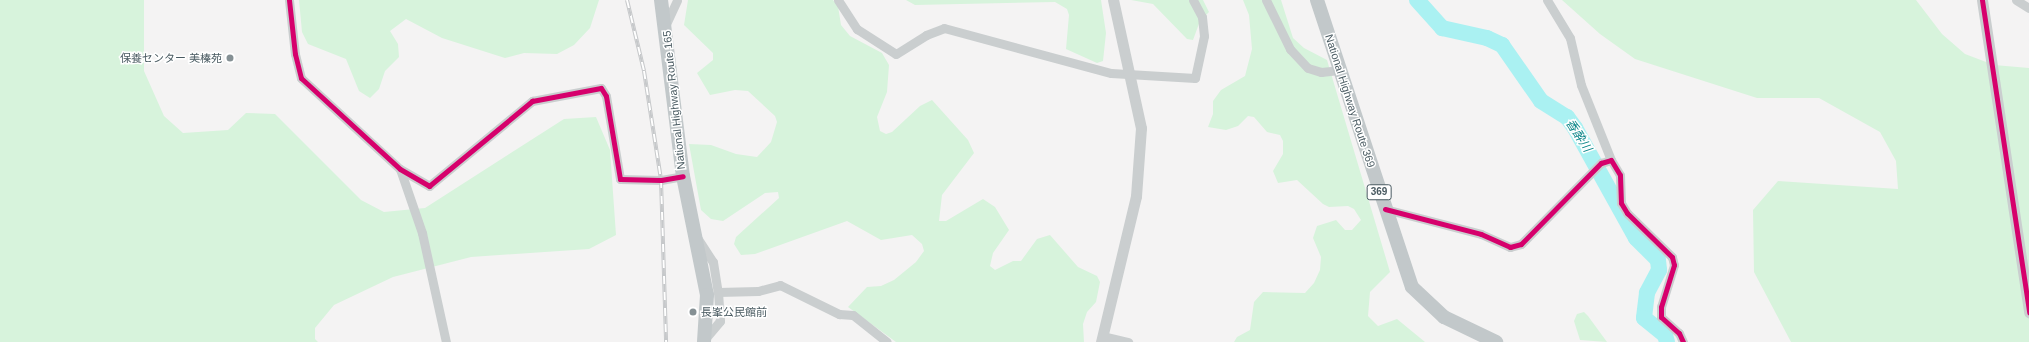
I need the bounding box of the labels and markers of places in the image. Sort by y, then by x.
place label: 保養センター 美榛苑 [120,51,222,65]
marker: 保養センター 美榛苑 [225,53,235,63]
place label: 長峯公民館前 [701,305,767,319]
marker: 長峯公民館前 [688,307,698,317]

